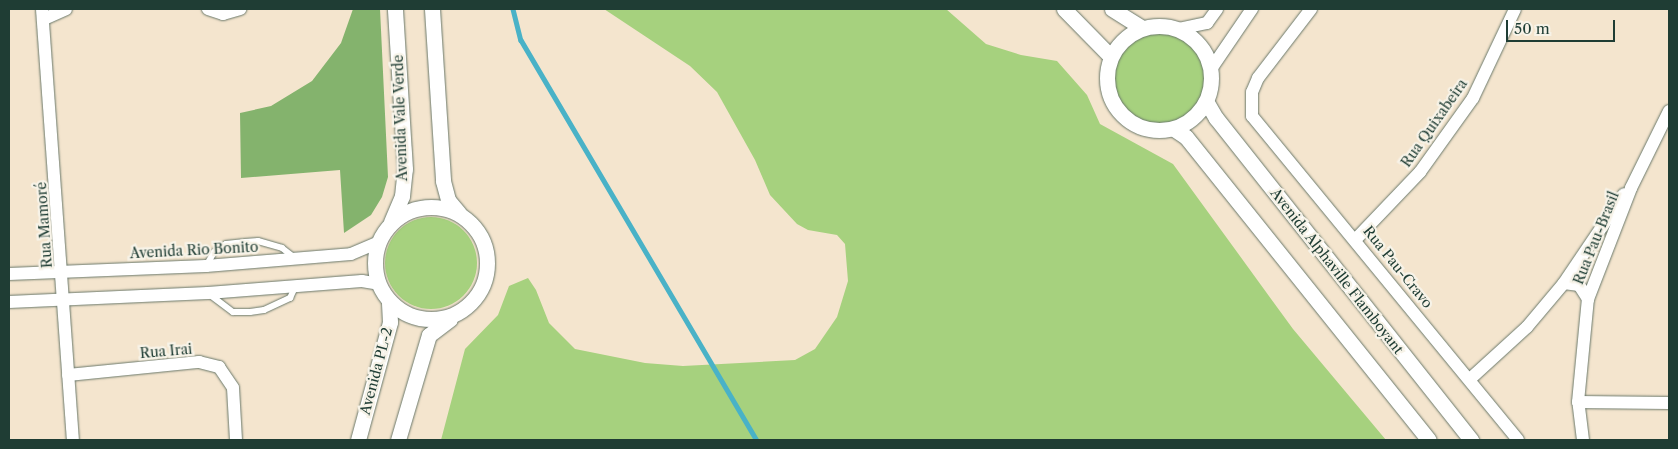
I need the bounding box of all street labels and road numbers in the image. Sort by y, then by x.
street label: Avenida Vale Verde [389,54,411,182]
street label: Rua Quixabeira [1397,76,1471,170]
street label: Rua Mamoré [33,181,55,269]
street label: Avenida Alphaville Flamboyant [1267,184,1407,358]
street label: Rua Pau-Brasil [1570,189,1622,287]
street label: Rua Pau-Cravo [1360,223,1436,311]
street label: Avenida Rio Bonito [129,238,259,262]
street label: Avenida PL-2 [356,325,396,417]
street label: Rua Irai [139,340,193,362]

